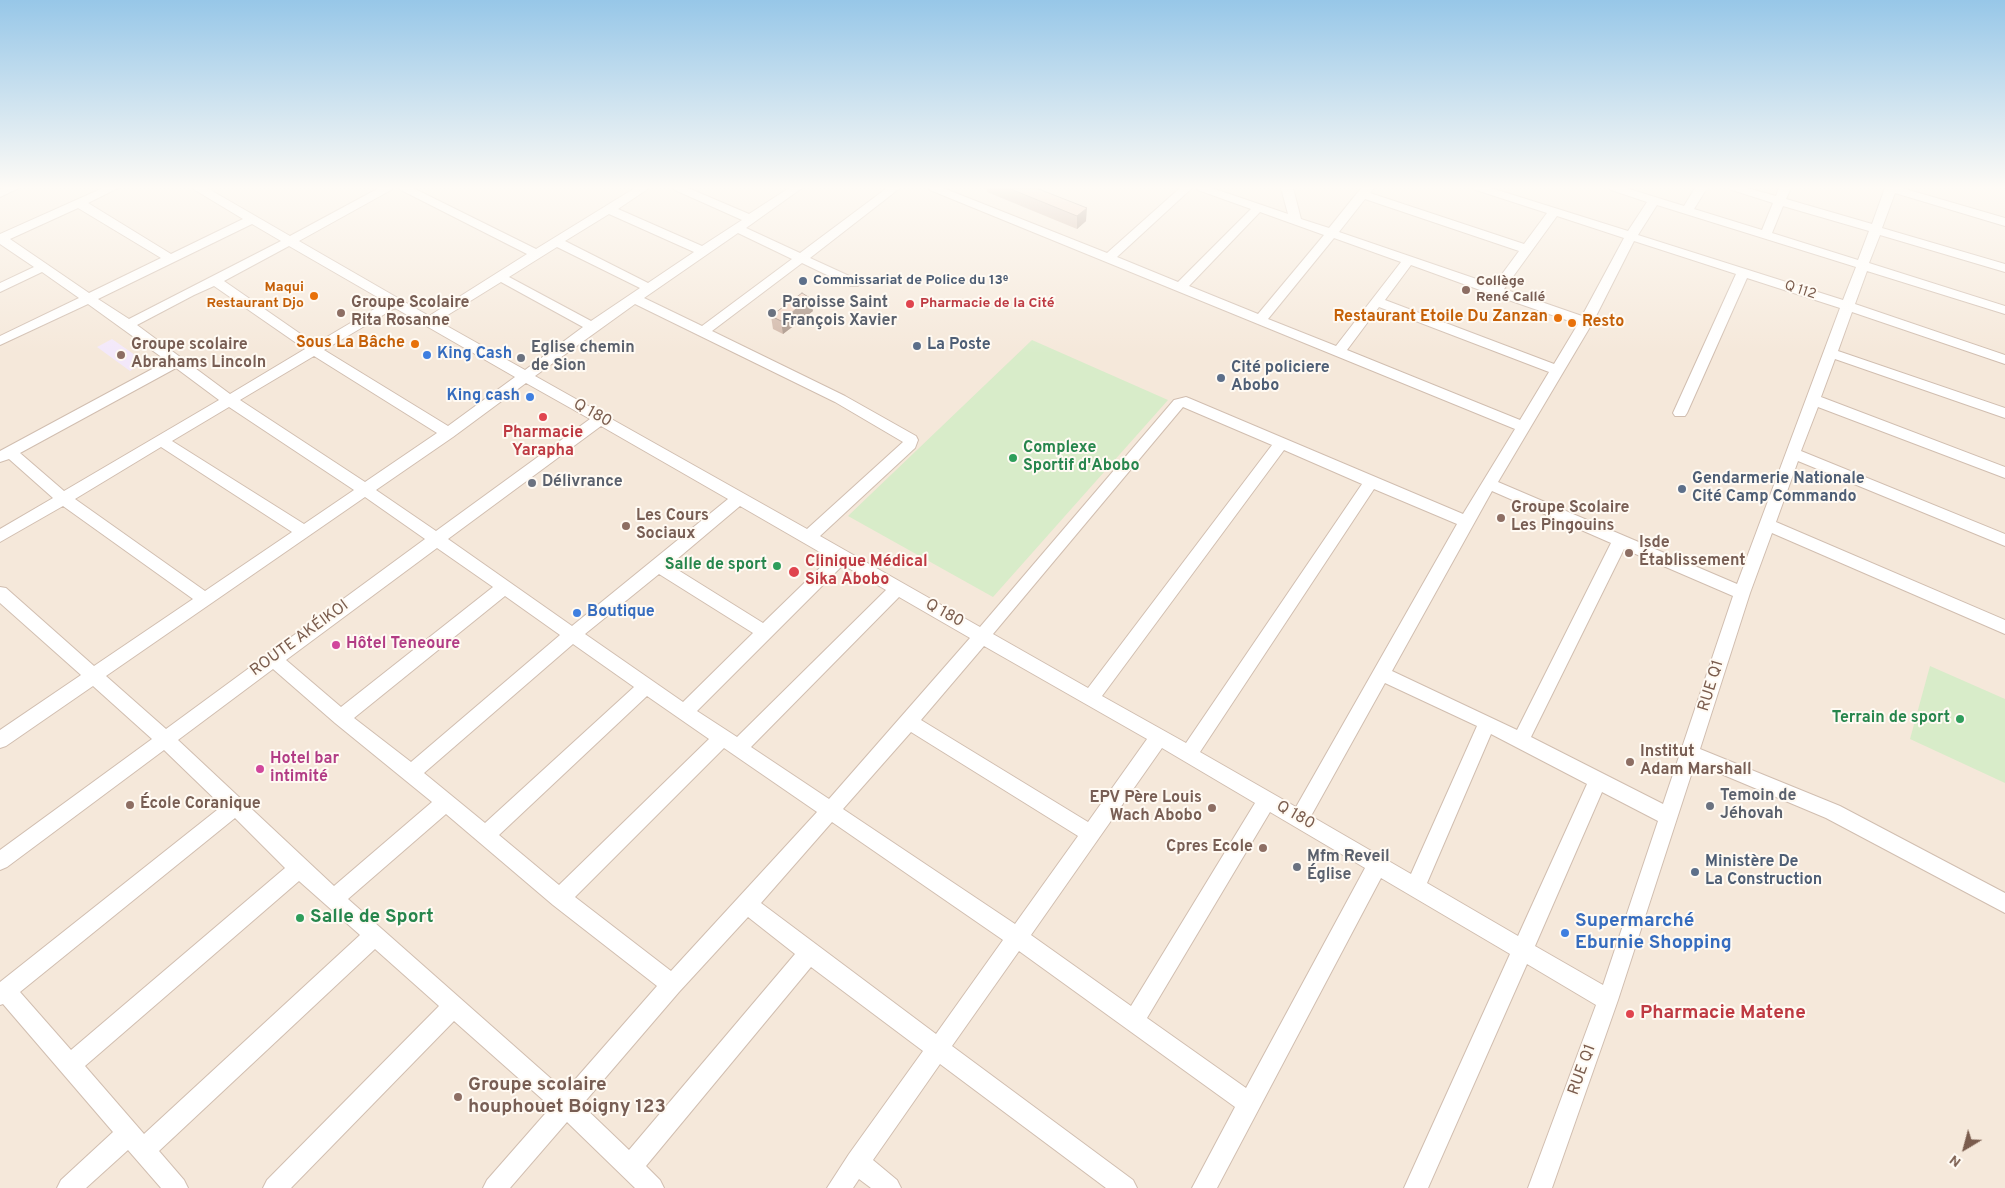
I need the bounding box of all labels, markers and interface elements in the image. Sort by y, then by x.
place label: Commissariat de Police du 13ᵉ [813,273,1008,289]
place label: Collège René Callé [1476,274,1545,306]
marker: Commissariat de Police du 13ᵉ [797,275,809,287]
street label: Q 112 [1782,278,1818,304]
place label: Maqui Restaurant Djo [206,280,304,312]
marker: Collège René Callé [1460,284,1472,296]
marker: Maqui Restaurant Djo [308,290,320,302]
place label: Groupe Scolaire Rita Rosanne [351,294,469,332]
place label: Paroisse Saint François Xavier [782,294,897,332]
place label: Pharmacie de la Cité [920,296,1055,312]
marker: Pharmacie de la Cité [904,298,916,310]
marker: Groupe Scolaire Rita Rosanne [335,307,347,319]
marker: Paroisse Saint François Xavier [766,307,778,319]
place label: Restaurant Etoile Du Zanzan [1334,308,1548,328]
marker: Restaurant Etoile Du Zanzan [1552,312,1564,324]
place label: Resto [1582,313,1624,333]
marker: Resto [1566,317,1578,329]
place label: Sous La Bâche [296,334,405,354]
place label: Groupe scolaire Abrahams Lincoln [131,336,266,374]
place label: La Poste [927,336,991,356]
marker: Sous La Bâche [409,338,421,350]
place label: Eglise chemin de Sion [531,339,635,377]
marker: La Poste [911,340,923,352]
place label: King Cash [437,345,512,365]
marker: Groupe scolaire Abrahams Lincoln [115,349,127,361]
marker: King Cash [421,349,433,361]
marker: Eglise chemin de Sion [515,352,527,364]
place label: Cité policiere Abobo [1231,359,1330,397]
marker: Cité policiere Abobo [1215,372,1227,384]
place label: King cash [447,387,520,407]
marker: King cash [524,391,536,403]
street label: Q 180 [569,396,615,432]
marker: Pharmacie Yarapha [537,411,549,423]
place label: Pharmacie Yarapha [503,424,583,462]
place label: Complexe Sportif d'Abobo [1023,439,1139,477]
marker: Complexe Sportif d'Abobo [1007,452,1019,464]
place label: Gendarmerie Nationale Cité Camp Commando [1692,470,1865,508]
place label: Délivrance [542,473,623,493]
marker: Délivrance [526,477,538,489]
marker: Gendarmerie Nationale Cité Camp Commando [1676,483,1688,495]
place label: Groupe Scolaire Les Pingouins [1511,499,1629,537]
place label: Les Cours Sociaux [636,507,709,545]
marker: Groupe Scolaire Les Pingouins [1495,512,1507,524]
marker: Les Cours Sociaux [620,520,632,532]
place label: Isde Établissement [1639,534,1745,572]
marker: Isde Établissement [1623,547,1635,559]
place label: Clinique Médical Sika Abobo [805,553,928,591]
place label: Salle de sport [665,556,767,576]
marker: Salle de sport [771,560,783,572]
marker: Clinique Médical Sika Abobo [787,565,801,579]
street label: Q 180 [921,596,967,632]
street label: ROUTE AKÉIKOI [247,597,353,681]
place label: Boutique [587,603,655,623]
marker: Boutique [571,607,583,619]
place label: Hôtel Teneoure [346,635,460,655]
marker: Hôtel Teneoure [330,639,342,651]
street label: RUE Q1 [1695,658,1729,714]
place label: Terrain de sport [1832,709,1950,729]
marker: Terrain de sport [1954,713,1966,725]
place label: Institut Adam Marshall [1640,743,1752,781]
place label: Hotel bar intimité [270,750,339,788]
marker: Institut Adam Marshall [1624,756,1636,768]
marker: Hotel bar intimité [254,763,266,775]
place label: Temoin de Jéhovah [1720,787,1797,825]
place label: EPV Père Louis Wach Abobo [1090,789,1202,827]
place label: École Coranique [140,795,261,815]
street label: Q 180 [1272,797,1318,835]
marker: École Coranique [124,799,136,811]
marker: Temoin de Jéhovah [1704,800,1716,812]
marker: EPV Père Louis Wach Abobo [1206,802,1218,814]
place label: Cpres Ecole [1166,838,1253,858]
marker: Cpres Ecole [1257,842,1269,854]
place label: Mfm Reveil Église [1307,848,1390,886]
place label: Ministère De La Construction [1705,853,1822,891]
marker: Mfm Reveil Église [1291,861,1303,873]
marker: Ministère De La Construction [1689,866,1701,878]
place label: Salle de Sport [310,907,434,929]
place label: Supermarché Eburnie Shopping [1575,911,1732,955]
marker: Salle de Sport [294,912,306,924]
marker: Supermarché Eburnie Shopping [1559,927,1571,939]
place label: Pharmacie Matene [1640,1003,1806,1025]
marker: Pharmacie Matene [1624,1008,1636,1020]
street label: RUE Q1 [1565,1042,1601,1098]
place label: Groupe scolaire houphouet Boigny 123 [468,1075,666,1119]
marker: Groupe scolaire houphouet Boigny 123 [452,1091,464,1103]
north arrow [1940,1123,1990,1173]
text: N [1947,1151,1965,1170]

